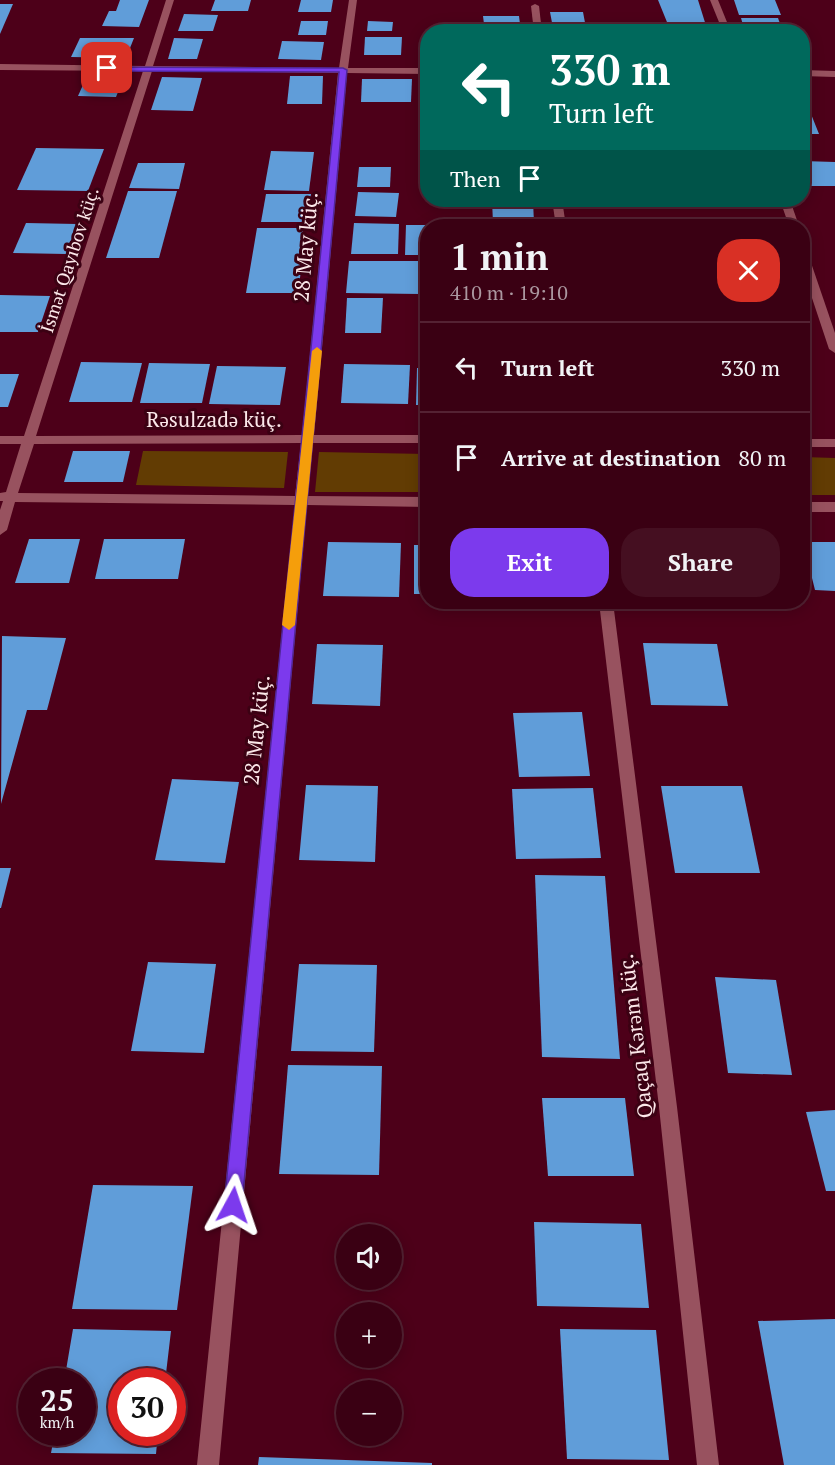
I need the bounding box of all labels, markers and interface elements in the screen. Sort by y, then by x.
text: 330 m [549,41,670,97]
pin [81,42,132,93]
icon: left [450,48,528,126]
icon: arrive [90,51,123,84]
text: Turn left [549,95,654,131]
icon: arrive [513,162,546,195]
text: Then [450,164,501,193]
street label: İsmət Qayıbov küç. [34,184,104,335]
street label: 28 May küç. [286,191,324,303]
text: 1 min [450,233,548,280]
button: close [717,239,780,302]
text: 410 m · 19:10 [450,279,568,306]
icon: left [450,351,483,384]
text: Turn left [501,353,594,382]
text: 330 m [720,353,780,382]
street label: Rəsulzadə küç. [146,405,282,433]
icon: arrive [450,441,483,474]
text: Arrive at destination [501,443,720,472]
text: 80 m [738,443,786,472]
button: Exit [450,528,609,597]
button: Share [621,528,780,597]
street label: 28 May küç. [236,673,276,786]
street label: Qaçaq Kərəm küç. [611,952,659,1120]
position arrow [201,1173,265,1237]
map controls [336,1224,402,1446]
button: sound [336,1224,402,1290]
button: + [336,1302,402,1368]
speed limit sign: 30 [108,1368,186,1446]
text: 25 [40,1380,74,1420]
button: − [336,1380,402,1446]
text: km/h [40,1412,74,1432]

